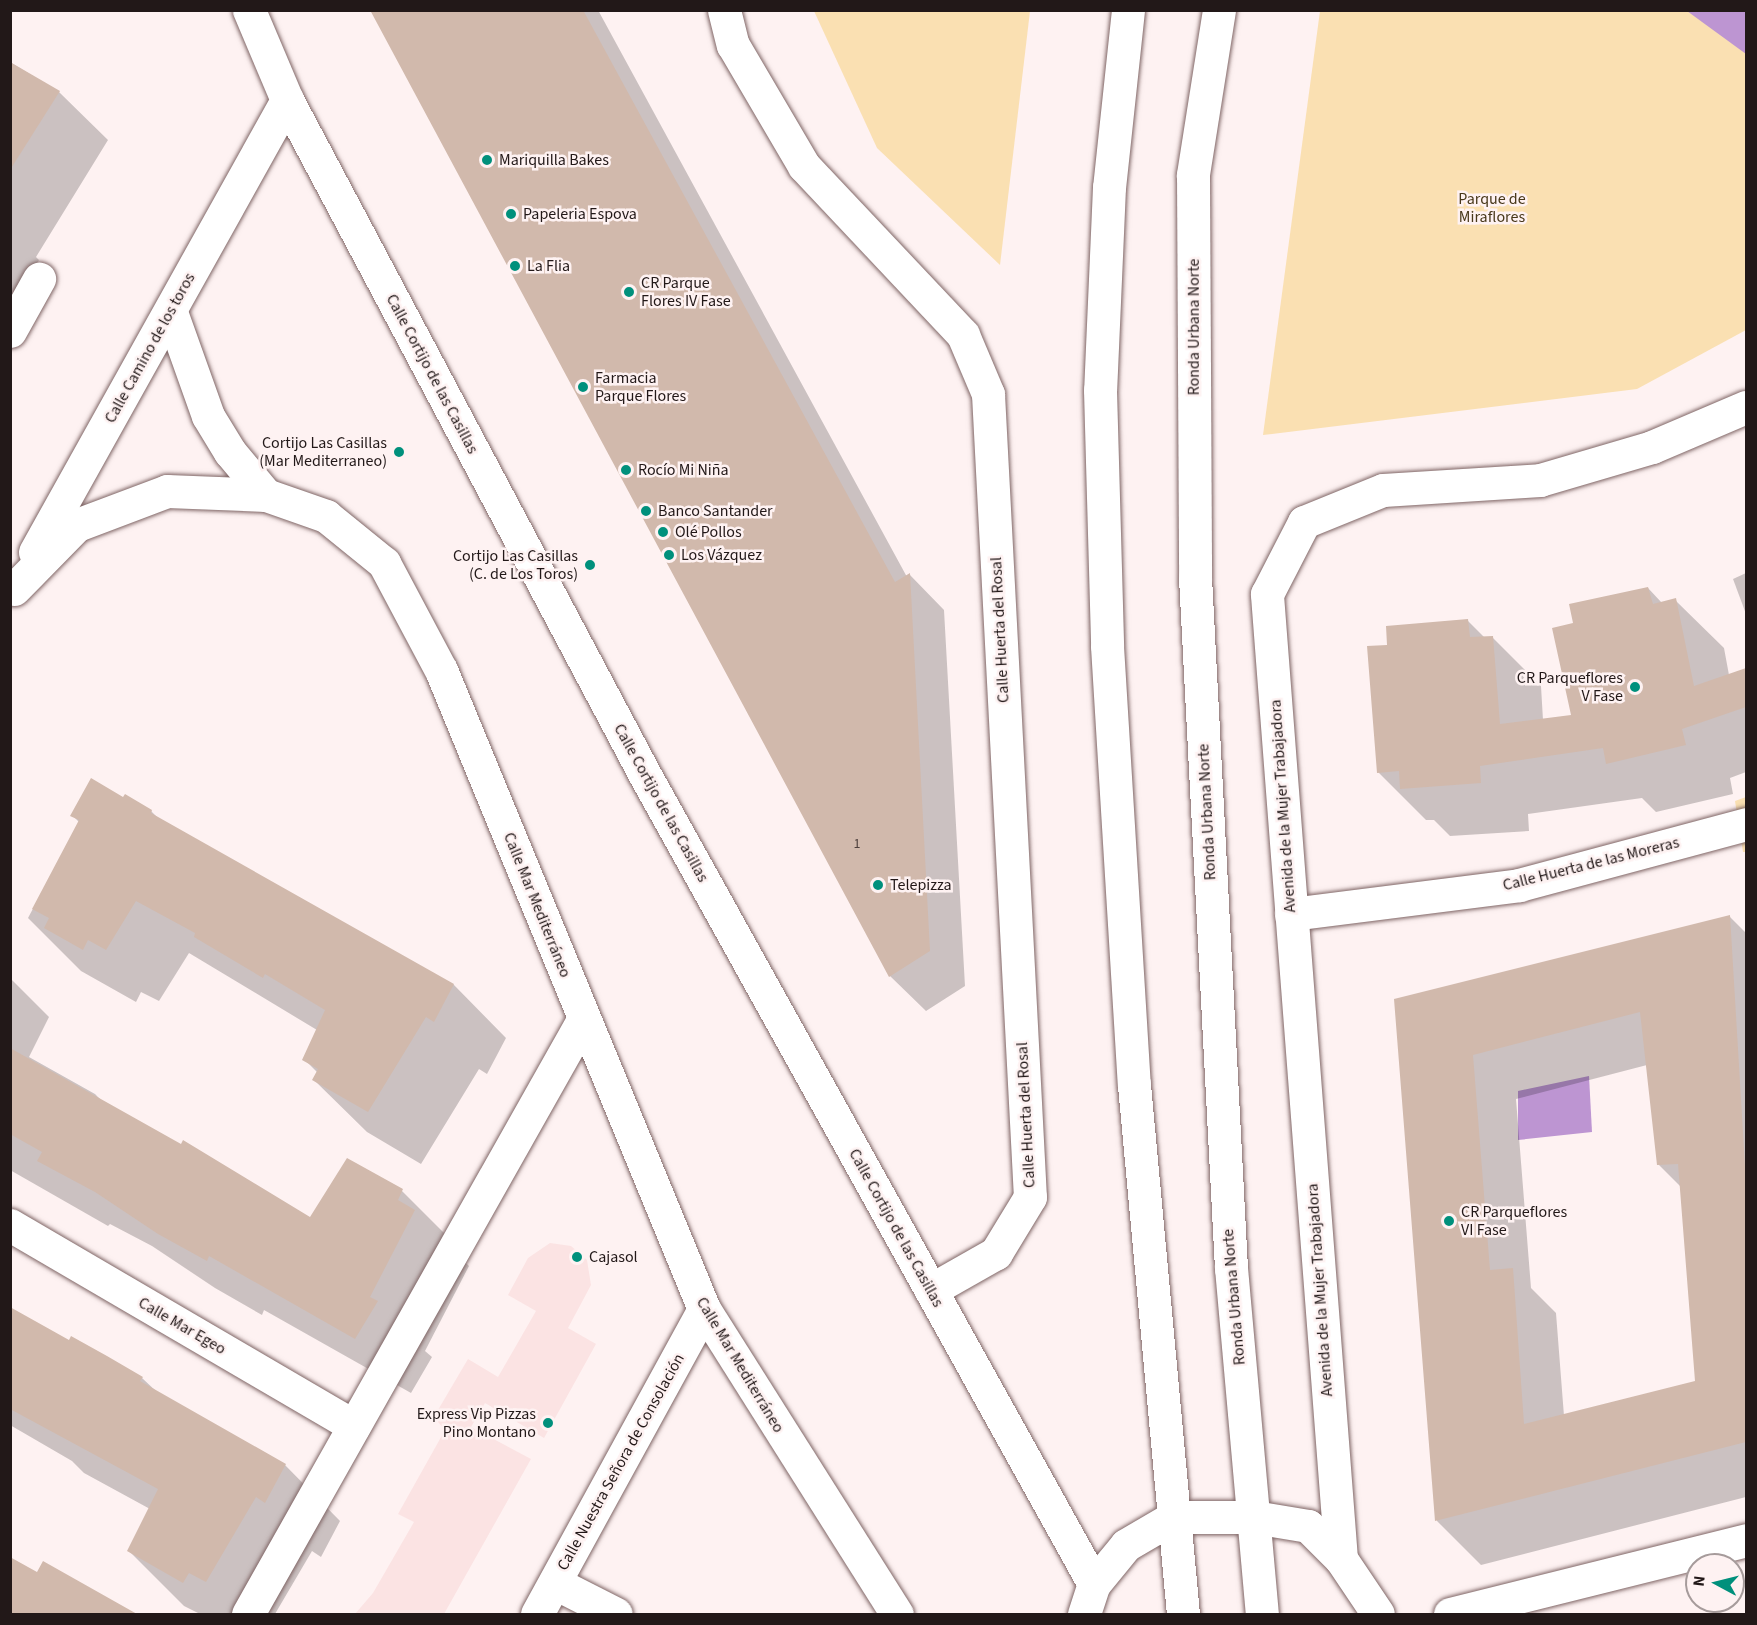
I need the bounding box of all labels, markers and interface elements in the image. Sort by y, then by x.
place label: Mariquilla Bakes [499,150,609,170]
marker: Mariquilla Bakes [480,153,494,167]
park label: Parque de Miraflores [1458,189,1526,227]
place label: Papeleria Espova [523,204,637,224]
marker: Papeleria Espova [504,207,518,221]
place label: La Flia [527,256,570,276]
marker: La Flia [508,259,522,273]
street label: Ronda Urbana Norte [1184,259,1204,395]
street label: Calle Camino de los toros [101,270,199,426]
place label: CR Parque Flores IV Fase [641,273,731,311]
marker: CR Parque Flores IV Fase [622,285,636,299]
street label: Calle Cortijo de las Casillas [382,291,482,457]
place label: Farmacia Parque Flores [595,368,686,406]
marker: Farmacia Parque Flores [576,380,590,394]
place label: Cortijo Las Casillas (Mar Mediterraneo) [259,433,387,471]
marker: Cortijo Las Casillas (Mar Mediterraneo) [392,445,406,459]
place label: Rocío Mi Niña [638,460,729,480]
marker: Rocío Mi Niña [619,463,633,477]
place label: Banco Santander [658,501,773,521]
marker: Banco Santander [639,504,653,518]
place label: Olé Pollos [675,522,742,542]
marker: Olé Pollos [656,525,670,539]
place label: Los Vázquez [681,545,762,565]
place label: Cortijo Las Casillas (C. de Los Toros) [453,546,578,584]
marker: Los Vázquez [662,548,676,562]
street label: Calle Huerta del Rosal [987,557,1013,703]
marker: Cortijo Las Casillas (C. de Los Toros) [583,558,597,572]
place label: CR Parqueflores V Fase [1517,668,1623,706]
marker: CR Parqueflores V Fase [1628,680,1642,694]
street label: Avenida de la Mujer Trabajadora [1266,699,1300,913]
street label: Calle Cortijo de las Casillas [609,721,713,885]
street label: Ronda Urbana Norte [1194,743,1220,881]
street label: Calle Mar Mediterráneo [499,830,575,980]
street label: Calle Huerta de las Moreras [1501,833,1681,895]
house number: 1 [854,836,860,852]
place label: Telepizza [890,875,952,895]
marker: Telepizza [871,878,885,892]
street label: Calle Huerta del Rosal [1013,1042,1039,1188]
street label: Calle Cortijo de las Casillas [844,1146,948,1310]
street label: Avenida de la Mujer Trabajadora [1303,1183,1337,1397]
place label: CR Parqueflores VI Fase [1461,1202,1567,1240]
marker: CR Parqueflores VI Fase [1442,1214,1456,1228]
street label: Ronda Urbana Norte [1218,1228,1250,1366]
place label: Cajasol [589,1247,638,1267]
marker: Cajasol [570,1250,584,1264]
street label: Calle Mar Egeo [135,1293,229,1359]
street label: Calle Mar Mediterráneo [692,1294,788,1436]
street label: Calle Nuestra Señora de Consolación [553,1350,689,1574]
place label: Express Vip Pizzas Pino Montano [417,1404,536,1442]
marker: Express Vip Pizzas Pino Montano [541,1416,555,1430]
north arrow [1685,1553,1745,1613]
text: N [1688,1574,1711,1588]

